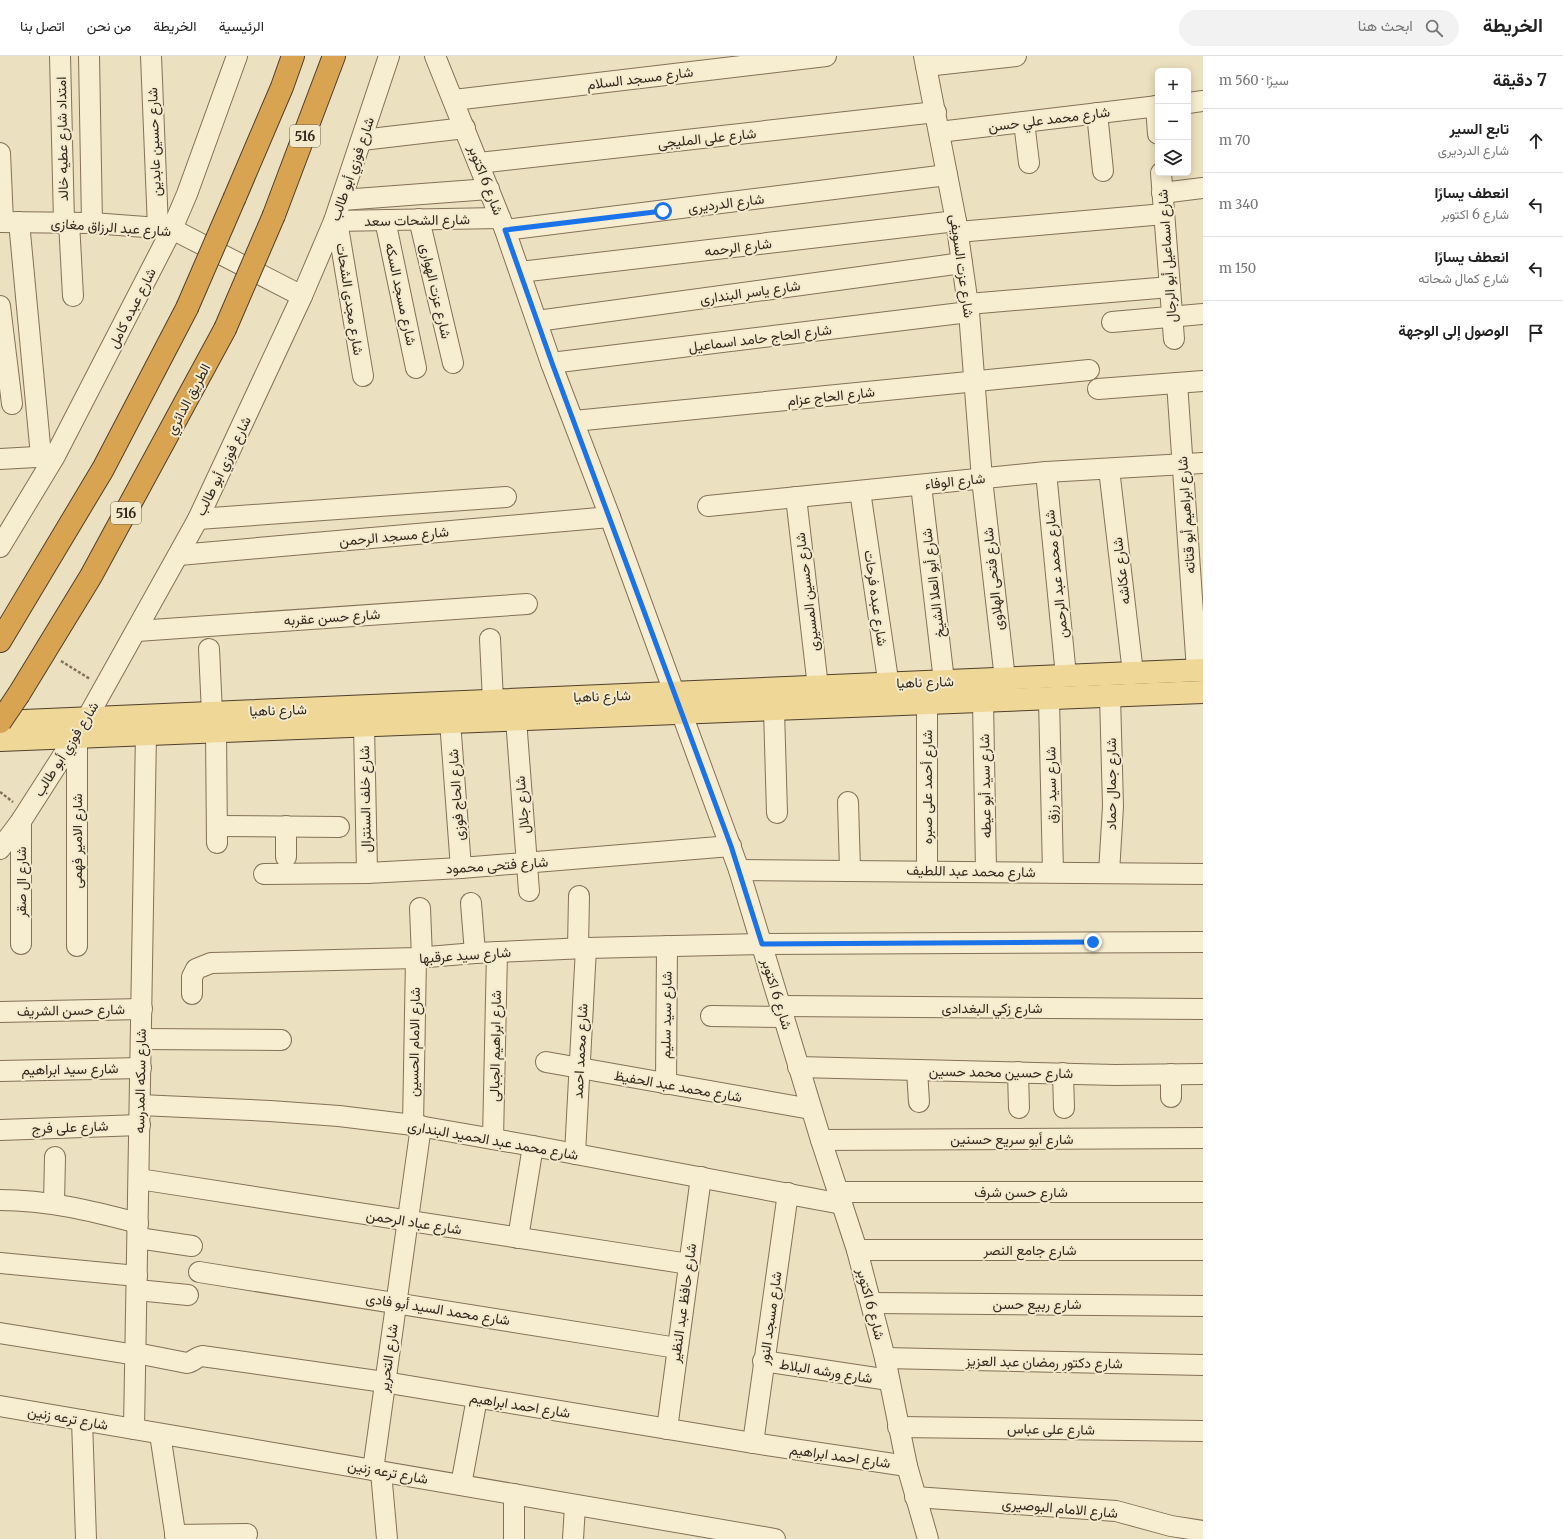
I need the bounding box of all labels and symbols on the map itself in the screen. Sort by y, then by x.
street label: شارع مسجد السلام [586,63,694,95]
street label: امتداد شارع عطيه خالد [52,76,74,202]
street label: شارع حسين عابدين [143,87,167,197]
street label: شارع محمد علي حسن [987,103,1111,138]
street label: شارع فوزي أبو طالب [326,115,381,224]
street label: شارع على المليجى [657,124,757,154]
road number: 516 [290,125,320,147]
street label: شارع 6 اكتوبر [462,142,508,218]
street label: شارع الدرديرى [687,189,765,219]
street label: شارع اسماعيل أبو الرجال [1153,189,1183,323]
route start [654,202,672,220]
street label: شارع الشحات سعد [364,210,470,232]
street label: شارع عزت السويفى [944,213,978,319]
street label: شارع عبد الرزاق مغازى [50,214,172,242]
street label: شارع الرحمه [703,234,773,262]
street label: شارع مجدى الشحات [330,241,368,357]
street label: شارع مسجد السكه [379,241,421,347]
street label: شارع عزت الهوارى [414,242,456,341]
street label: شارع عبده كامل [104,265,162,352]
street label: شارع ياسر البندارى [698,276,802,310]
street label: شارع الحاج حامد اسماعيل [687,320,833,358]
street label: الطريق الدائري [162,360,217,439]
street label: شارع الحاج عزام [786,382,876,412]
street label: شارع فوزي أبو طالب [191,413,258,520]
street label: شارع ابراهيم أبو قتاته [1173,455,1201,574]
street label: شارع الوفاء [924,469,986,495]
road number: 516 [111,502,141,524]
street label: شارع محمد عبد الرحمن [1040,509,1074,639]
street label: شارع مسجد الرحمن [338,522,450,552]
street label: شارع فتحى الهلاوى [979,526,1009,631]
street label: شارع أبو العلا الشيخ [917,527,951,639]
street label: شارع حسين المسيرى [791,531,825,652]
street label: شارع عكاشه [1108,536,1136,606]
street label: شارع عبده فرحات [858,549,892,648]
street label: شارع حسن عقربه [283,605,381,631]
street label: شارع ناهيا [896,672,954,694]
street label: شارع ناهيا [573,686,631,708]
street label: شارع فوزي أبو طالب [30,698,105,802]
street label: شارع ناهيا [249,700,307,722]
street label: شارع أحمد على صبره [918,730,938,844]
street label: شارع سيد أبو عيطه [975,734,997,838]
street label: شارع جمال حماد [1102,738,1122,830]
street label: شارع خلف السنترال [355,745,377,853]
street label: شارع سيد رزق [1041,746,1063,824]
street label: شارع الحاج فوزى [444,748,470,841]
street label: شارع جلال [510,775,535,835]
street label: شارع الامير فهمى [68,793,88,889]
street label: شارع ال صقر [12,846,32,919]
street label: شارع فتحى محمود [445,852,549,880]
street label: شارع محمد عبد اللطيف [906,861,1036,883]
route end [1084,933,1102,951]
street label: شارع سيد عرقبها [418,943,512,969]
street label: شارع 6 اكتوبر [755,955,796,1032]
street label: شارع سيد سليم [656,971,678,1059]
street label: شارع الامام الحسين [404,987,426,1097]
street label: شارع ابراهيم الجبالى [485,990,507,1102]
street label: شارع زكي البغدادى [942,999,1043,1020]
street label: شارع حسن الشريف [17,1000,125,1022]
street label: شارع محمد احمد [569,1003,593,1099]
street label: شارع سكه المدرسه [130,1028,152,1134]
street label: شارع سيد ابراهيم [21,1059,119,1081]
street label: شارع حسين محمد حسين [929,1062,1073,1084]
street label: شارع محمد عبد الحفيظ [612,1066,743,1108]
street label: شارع محمد عبد الحميد البندارى [406,1116,580,1166]
street label: شارع على فرج [31,1117,109,1139]
street label: شارع أبو سريع حسنين [950,1130,1074,1150]
street label: شارع حسن شرف [974,1183,1068,1203]
street label: شارع عباد الرحمن [365,1206,463,1240]
street label: شارع جامع النصر [982,1241,1077,1261]
street label: شارع حافظ عبد النظير [666,1242,702,1365]
street label: شارع 6 اكتوبر [851,1265,889,1342]
street label: شارع مسجد النور [754,1270,787,1367]
street label: شارع محمد السيد أبو فادى [364,1289,511,1331]
street label: شارع ربيع حسن [993,1295,1081,1315]
street label: شارع التحرير [374,1323,404,1395]
street label: شارع دكتور رمضان عبد العزيز [964,1352,1123,1374]
street label: شارع ورشه البلاط [778,1355,874,1389]
street label: شارع احمد ابراهيم [468,1388,572,1424]
street label: شارع ترعه زنين [26,1402,110,1436]
street label: شارع على عباس [1007,1419,1095,1441]
street label: شارع احمد ابراهيم [788,1440,892,1474]
street label: شارع ترعه زنين [346,1456,430,1490]
street label: شارع الامام البوصيرى [1001,1494,1119,1524]

